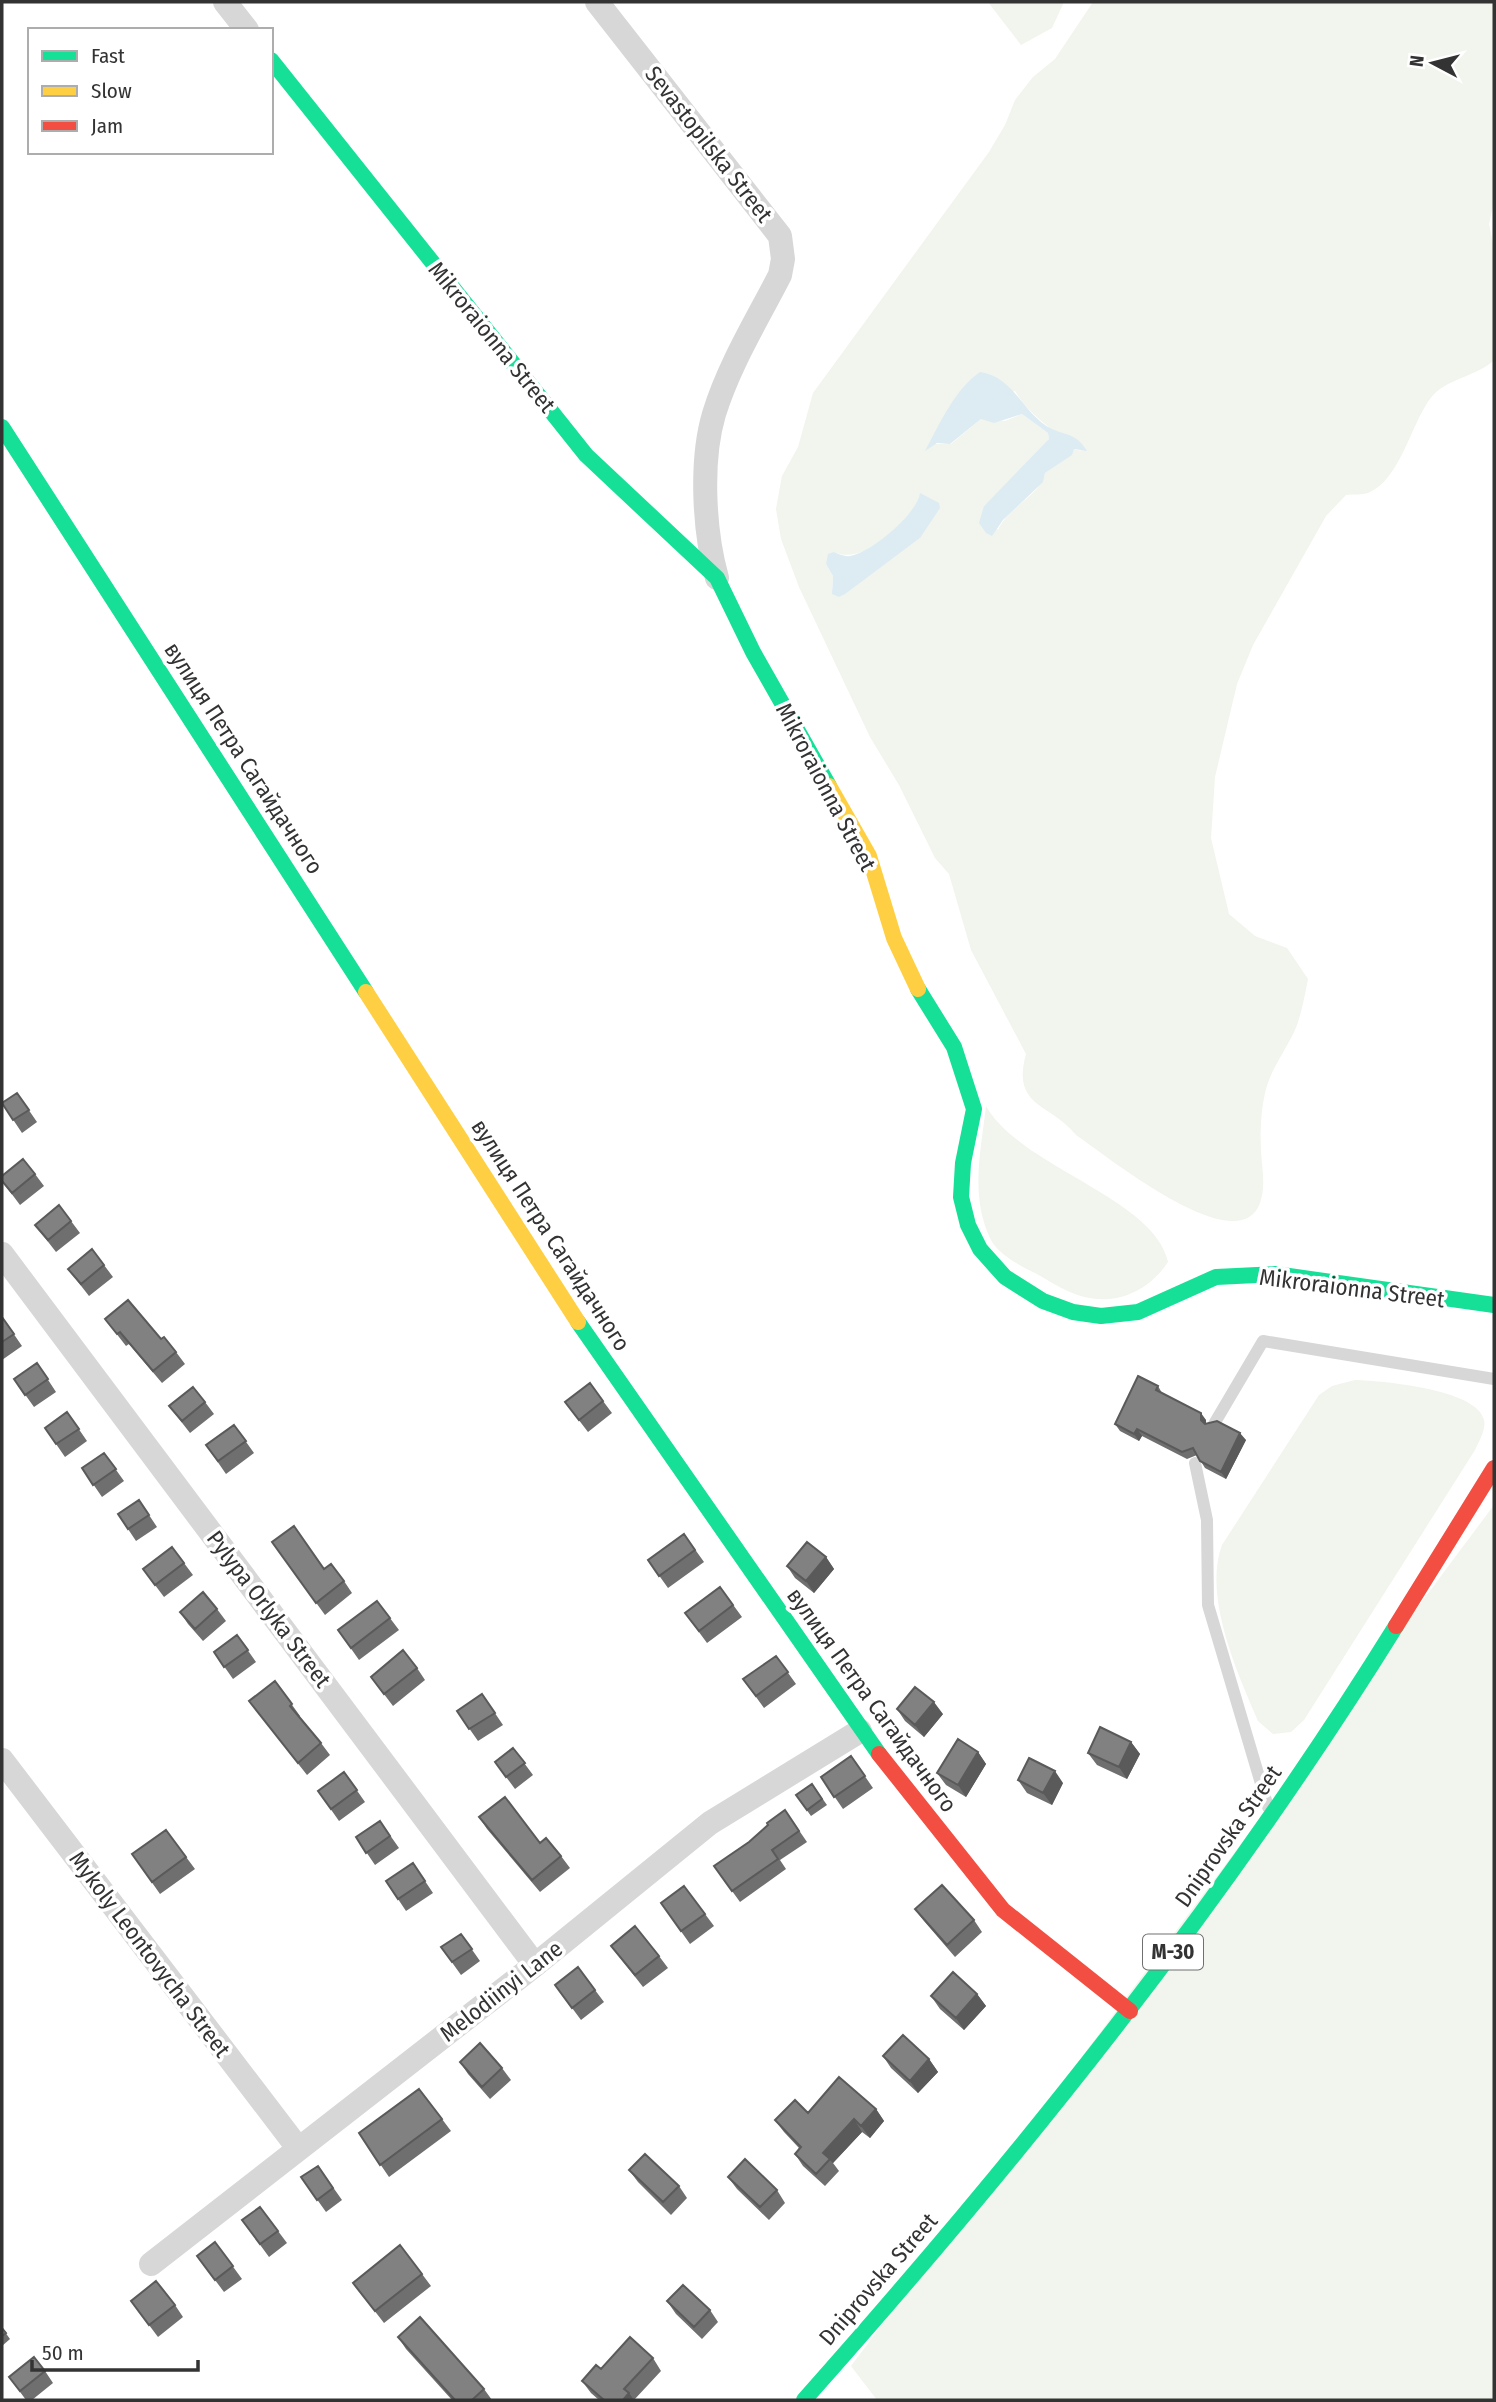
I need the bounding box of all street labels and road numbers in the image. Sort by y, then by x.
street label: Sevastopilska Street [639,60,779,228]
street label: Mikroraionna Street [422,256,562,419]
street label: вулиця Петра Сагайдачного [159,637,329,879]
street label: Mikroraionna Street [770,698,882,876]
street label: вулиця Петра Сагайдачного [466,1114,636,1356]
street label: Mikroraionna Street [1258,1263,1447,1313]
street label: Pylypa Orlyka Street [201,1525,337,1693]
street label: вулиця Петра Сагайдачного [781,1582,963,1818]
street label: Dniprovska Street [1169,1759,1287,1912]
street label: Mykoly Leontovycha Street [63,1845,237,2063]
street label: Melodiinyi Lane [434,1934,568,2048]
road number: М-30 [1143,1934,1203,1969]
street label: Dniprovska Street [813,2207,943,2351]

